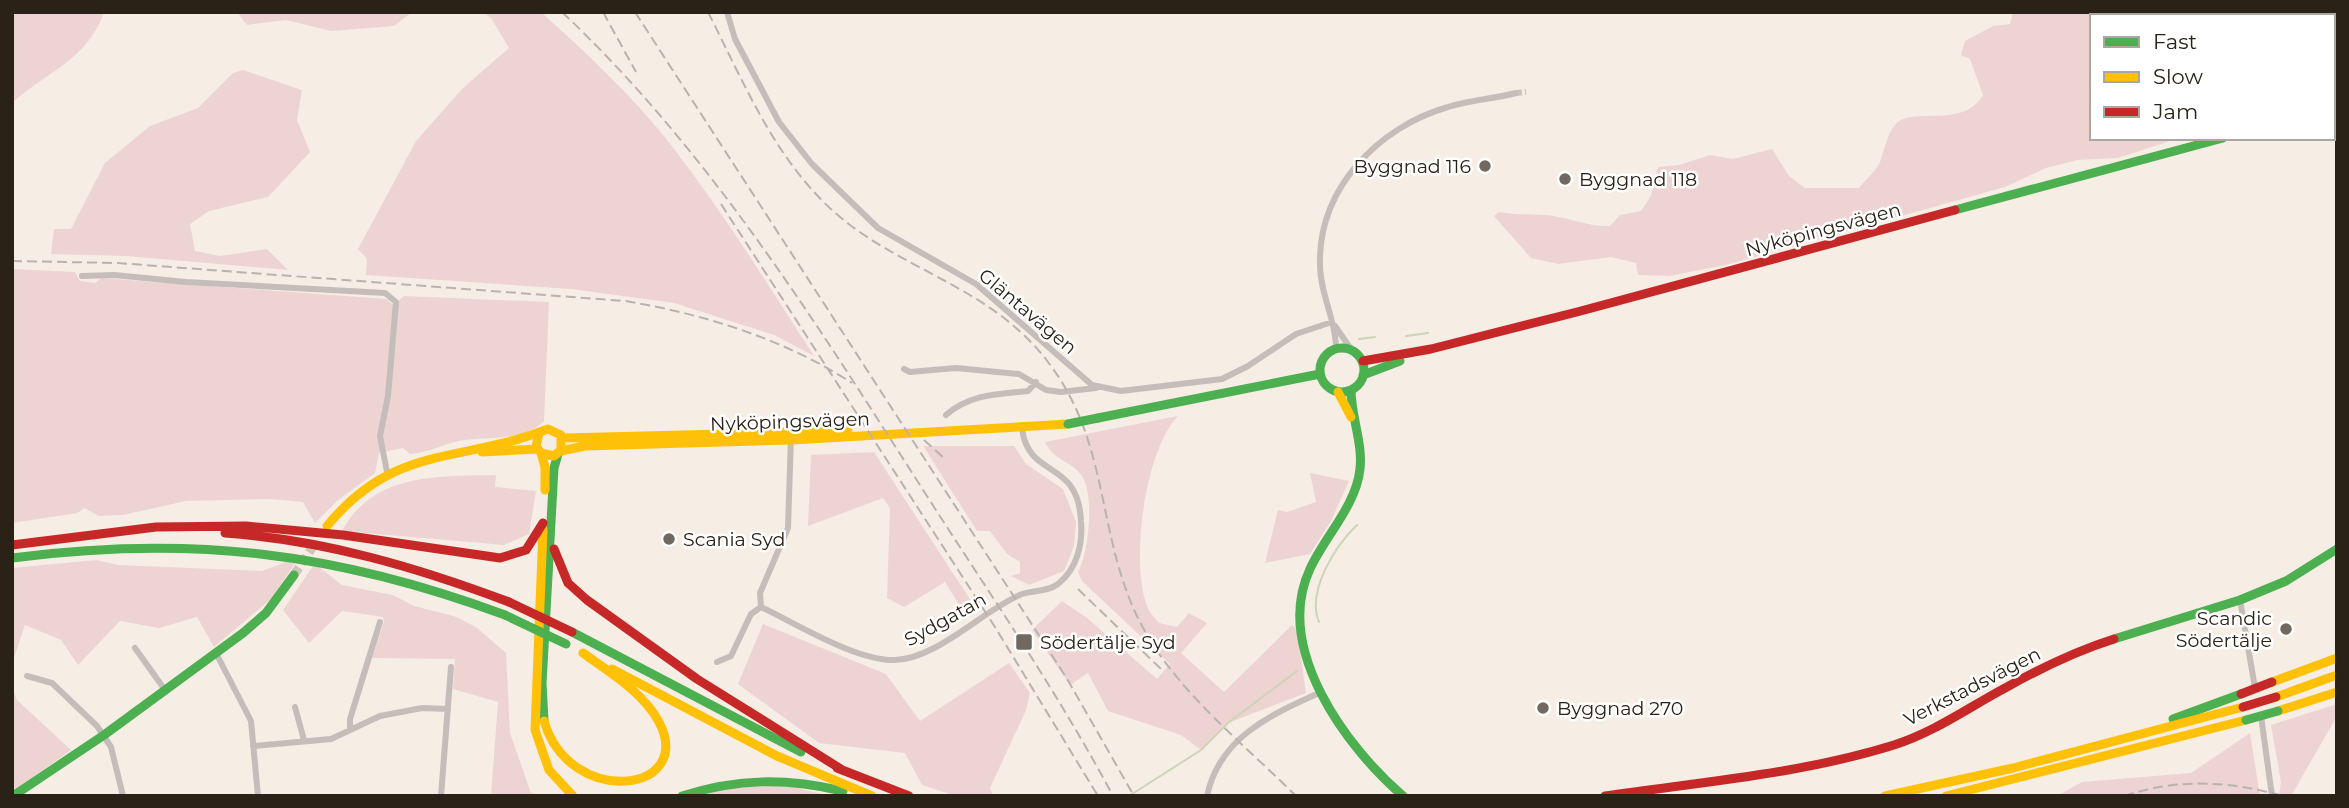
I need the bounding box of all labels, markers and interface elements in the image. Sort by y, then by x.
legend [2090,14,2335,140]
text: Fast [2153,29,2197,54]
text: Slow [2153,64,2203,89]
text: Jam [2152,99,2198,124]
place label: Byggnad 116 [1353,155,1471,178]
marker: Byggnad 116 [1477,158,1493,174]
place label: Byggnad 118 [1579,168,1697,191]
marker: Byggnad 118 [1557,171,1573,187]
street label: Nyköpingsvägen [1743,198,1903,261]
street label: Gläntavägen [974,264,1081,359]
street label: Nyköpingsvägen [710,407,870,436]
place label: Scania Syd [683,528,785,551]
marker: Scania Syd [661,531,677,547]
street label: Sydgatan [900,588,990,651]
place label: Scandic Södertälje [2176,607,2272,652]
marker: Scandic Södertälje [2278,621,2294,637]
place label: Södertälje Syd [1040,631,1176,654]
marker: Södertälje Syd [1014,632,1034,652]
street label: Verkstadsvägen [1900,642,2044,731]
place label: Byggnad 270 [1557,697,1683,720]
marker: Byggnad 270 [1535,700,1551,716]

